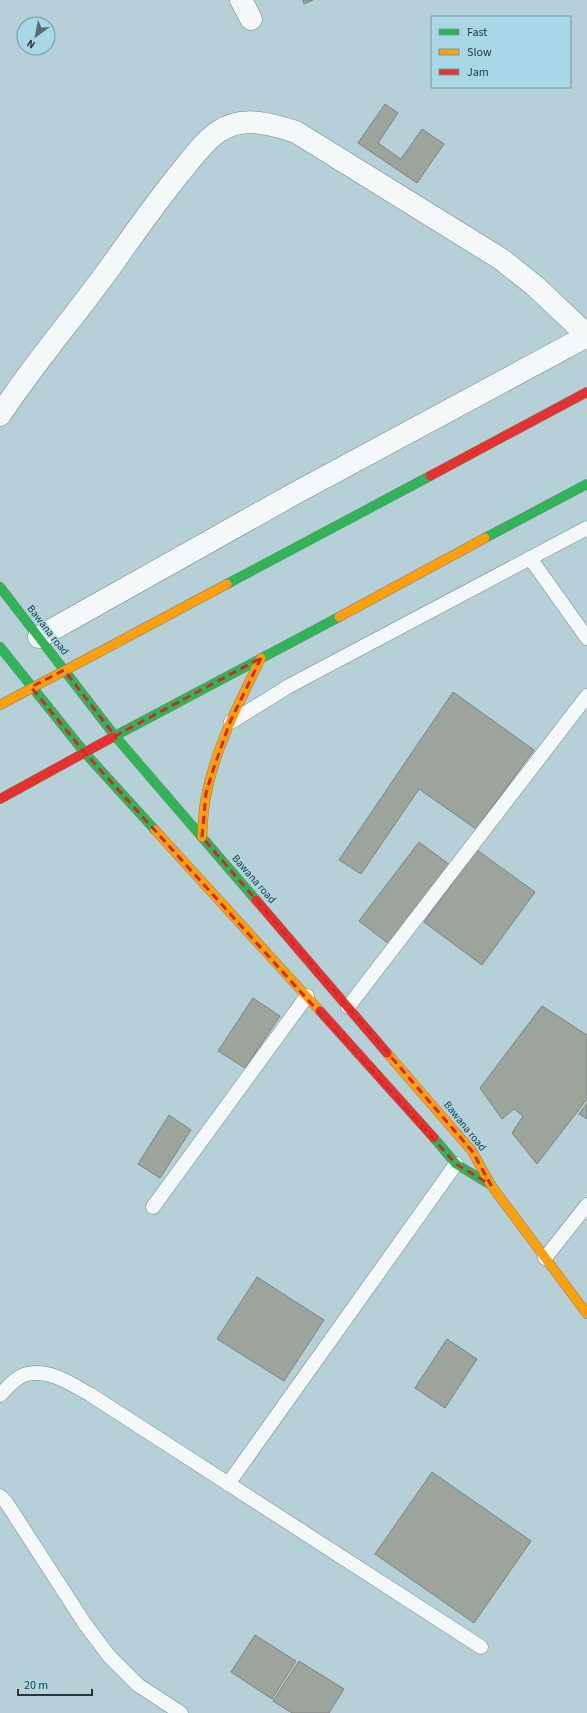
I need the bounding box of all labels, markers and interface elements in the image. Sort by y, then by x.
north arrow [16,16,56,56]
legend [431,16,571,88]
text: Fast [467,24,487,41]
text: N [24,36,38,52]
text: Slow [467,44,492,61]
text: Jam [467,64,489,81]
street label: Bawana road [24,602,72,658]
street label: Bawana road [229,851,279,907]
street label: Bawana road [440,1098,490,1154]
scale bar [18,1671,92,1697]
text: 20 m [24,1677,48,1694]

